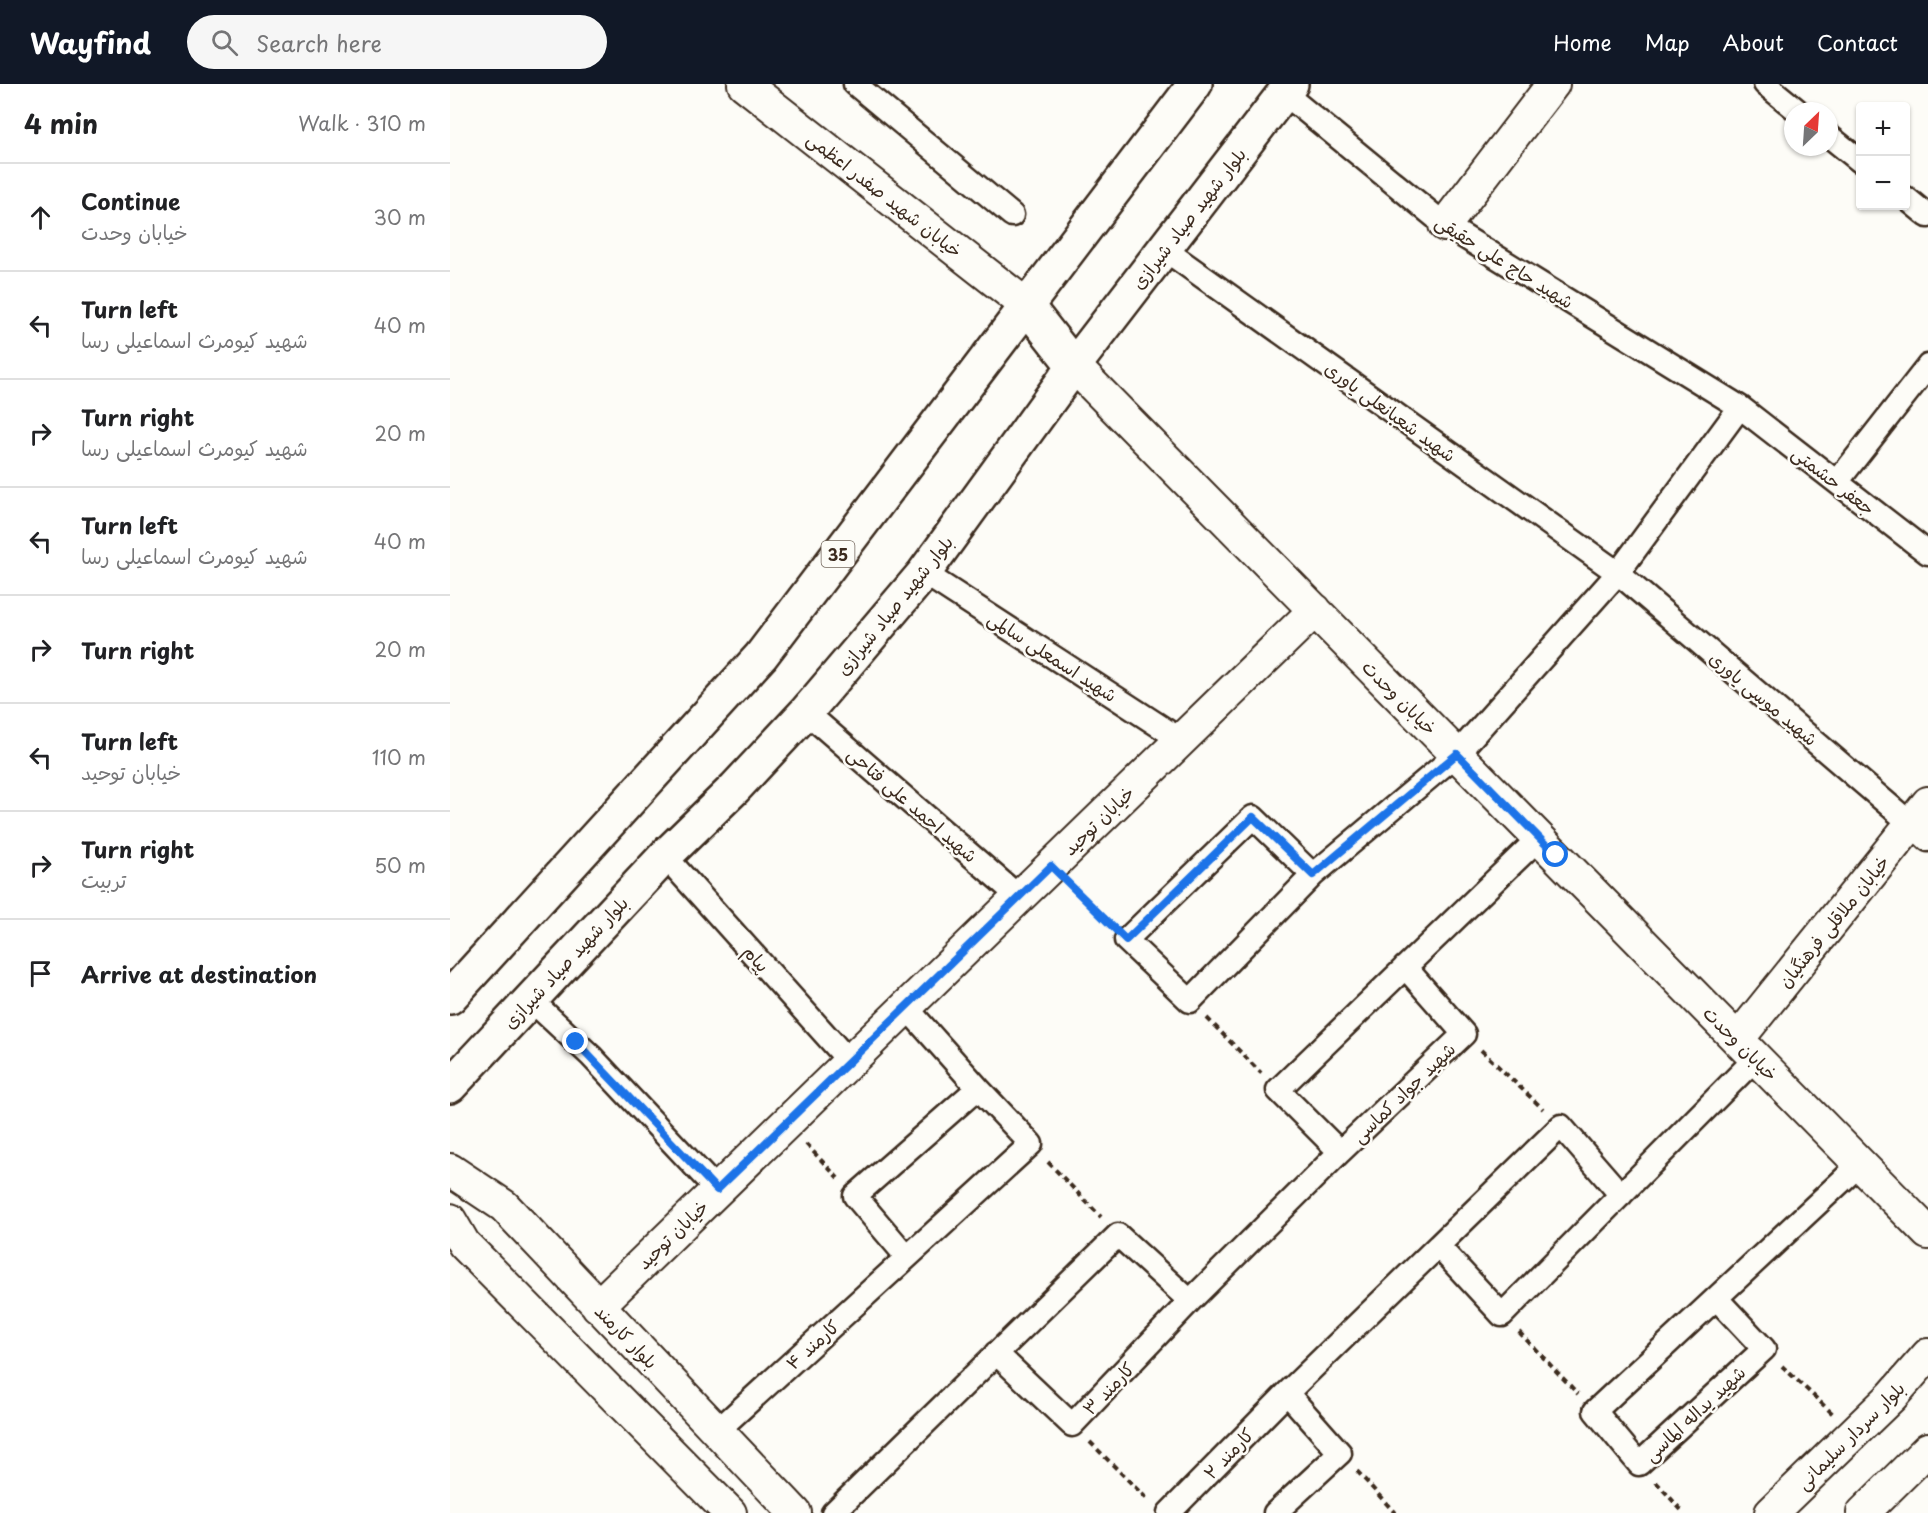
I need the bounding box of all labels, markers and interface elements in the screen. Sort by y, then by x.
search box [187,15,607,69]
text: Wayfind [30,21,151,64]
icon: search [208,26,241,59]
text: Search here [256,26,382,59]
text: Home [1553,26,1612,58]
text: Map [1645,26,1690,58]
text: About [1723,26,1784,58]
text: Contact [1817,26,1898,58]
north arrow [1784,102,1838,156]
map controls [1856,102,1910,210]
button: + [1856,102,1910,156]
text: 4 min [24,104,98,143]
text: Walk · 310 m [298,108,426,138]
street label: خیابان شهید صفدر اعظمی [802,125,968,263]
street label: بلوار شهید صیاد شیرازی [1124,142,1252,294]
button: − [1856,156,1910,210]
text: Continue [81,184,180,217]
icon: ahead [24,201,57,234]
text: 30 m [373,202,426,232]
street label: شهید حاج علی حقیقی [1431,208,1579,314]
text: خیابان وحدت [81,217,188,247]
text: Turn left [81,292,178,325]
icon: left [24,309,57,342]
text: 40 m [374,310,426,340]
text: شهید کیومرث اسماعیلی رسا [81,325,308,355]
street label: شهید شعبانعلی یاوری [1320,354,1462,468]
text: Turn right [81,400,194,433]
icon: right [24,417,57,450]
text: 20 m [374,418,426,448]
text: شهید کیومرث اسماعیلی رسا [81,433,308,463]
street label: جعفر حشمتی [1787,439,1881,521]
text: Turn left [81,508,178,541]
icon: left [24,525,57,558]
text: 40 m [374,526,426,556]
street label: بلوار شهید صیاد شیرازی [829,529,959,681]
text: شهید کیومرث اسماعیلی رسا [81,541,308,571]
road number: 35 [822,541,854,567]
street label: شهید اسمعلی سالمی [983,604,1123,708]
icon: right [24,633,57,666]
text: Turn right [81,633,194,666]
text: 20 m [374,634,426,664]
street label: شهید موسی یاوری [1704,644,1824,752]
street label: خیابان وحدت [1357,654,1443,740]
text: Turn left [81,724,178,757]
street label: شهید احمد علی فتاحی [842,740,984,868]
icon: left [24,741,57,774]
text: 110 m [372,742,426,772]
text: خیابان توحید [81,757,181,787]
street label: خیابان توحید [1056,779,1140,861]
text: Turn right [81,832,194,865]
route start [1542,841,1568,867]
icon: right [24,849,57,882]
street label: خیابان ملاقلی فرهنگیان [1771,849,1895,993]
text: 50 m [374,850,426,880]
text: تربیت [81,865,126,895]
street label: بلوار شهید صیاد شیرازی [496,890,634,1034]
street label: پیام [736,938,777,979]
icon: arrive [24,957,57,990]
text: Arrive at destination [81,957,317,990]
street label: خیابان وحدت [1698,1000,1784,1086]
route end [562,1028,588,1054]
street label: شهید جواد کماسی [1345,1035,1461,1149]
street label: خیابان توحید [630,1193,714,1275]
street label: بلوار کارمند [589,1298,665,1374]
street label: کارمند ۴ [779,1312,845,1375]
street label: کارمند ۳ [1076,1355,1140,1421]
street label: شهید یداله الماسی [1637,1359,1751,1467]
street label: بلوار سردار سلیمانی [1790,1375,1910,1495]
street label: کارمند ۲ [1197,1421,1260,1485]

